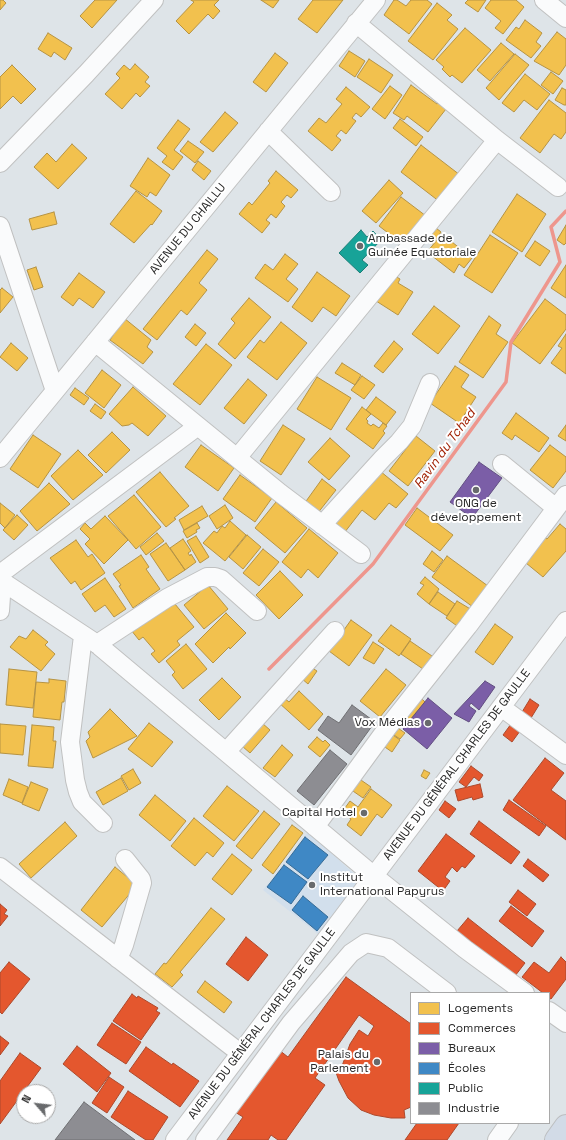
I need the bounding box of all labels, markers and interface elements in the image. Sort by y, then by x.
street label: AVENUE DU CHAILLU [147,181,229,277]
place label: Ambassade de Guinée Equatoriale [368,232,476,260]
marker: Ambassade de Guinée Equatoriale [355,241,365,251]
water label: Ravin du Tchad [411,406,479,492]
marker: ONG de développement [471,485,481,495]
place label: ONG de développement [431,497,521,525]
street label: AVENUE DU GÉNÉRAL CHARLES DE GAULLE [380,667,534,863]
place label: Vox Médias [354,716,420,730]
marker: Vox Médias [423,718,433,728]
place label: Capital Hotel [282,806,356,820]
marker: Capital Hotel [359,808,369,818]
place label: Institut International Papyrus [320,871,444,899]
marker: Institut International Papyrus [307,880,317,890]
street label: AVENUE DU GÉNÉRAL CHARLES DE GAULLE [185,926,339,1122]
legend [410,992,550,1124]
text: Logements [448,1000,513,1016]
text: Commerces [448,1020,516,1036]
text: Bureaux [448,1040,496,1056]
place label: Palais du Parlement [310,1048,369,1076]
marker: Palais du Parlement [372,1057,382,1067]
text: Écoles [448,1060,486,1076]
text: Public [448,1080,483,1096]
north arrow [16,1084,56,1124]
text: N [18,1092,34,1105]
text: Industrie [448,1100,500,1116]

